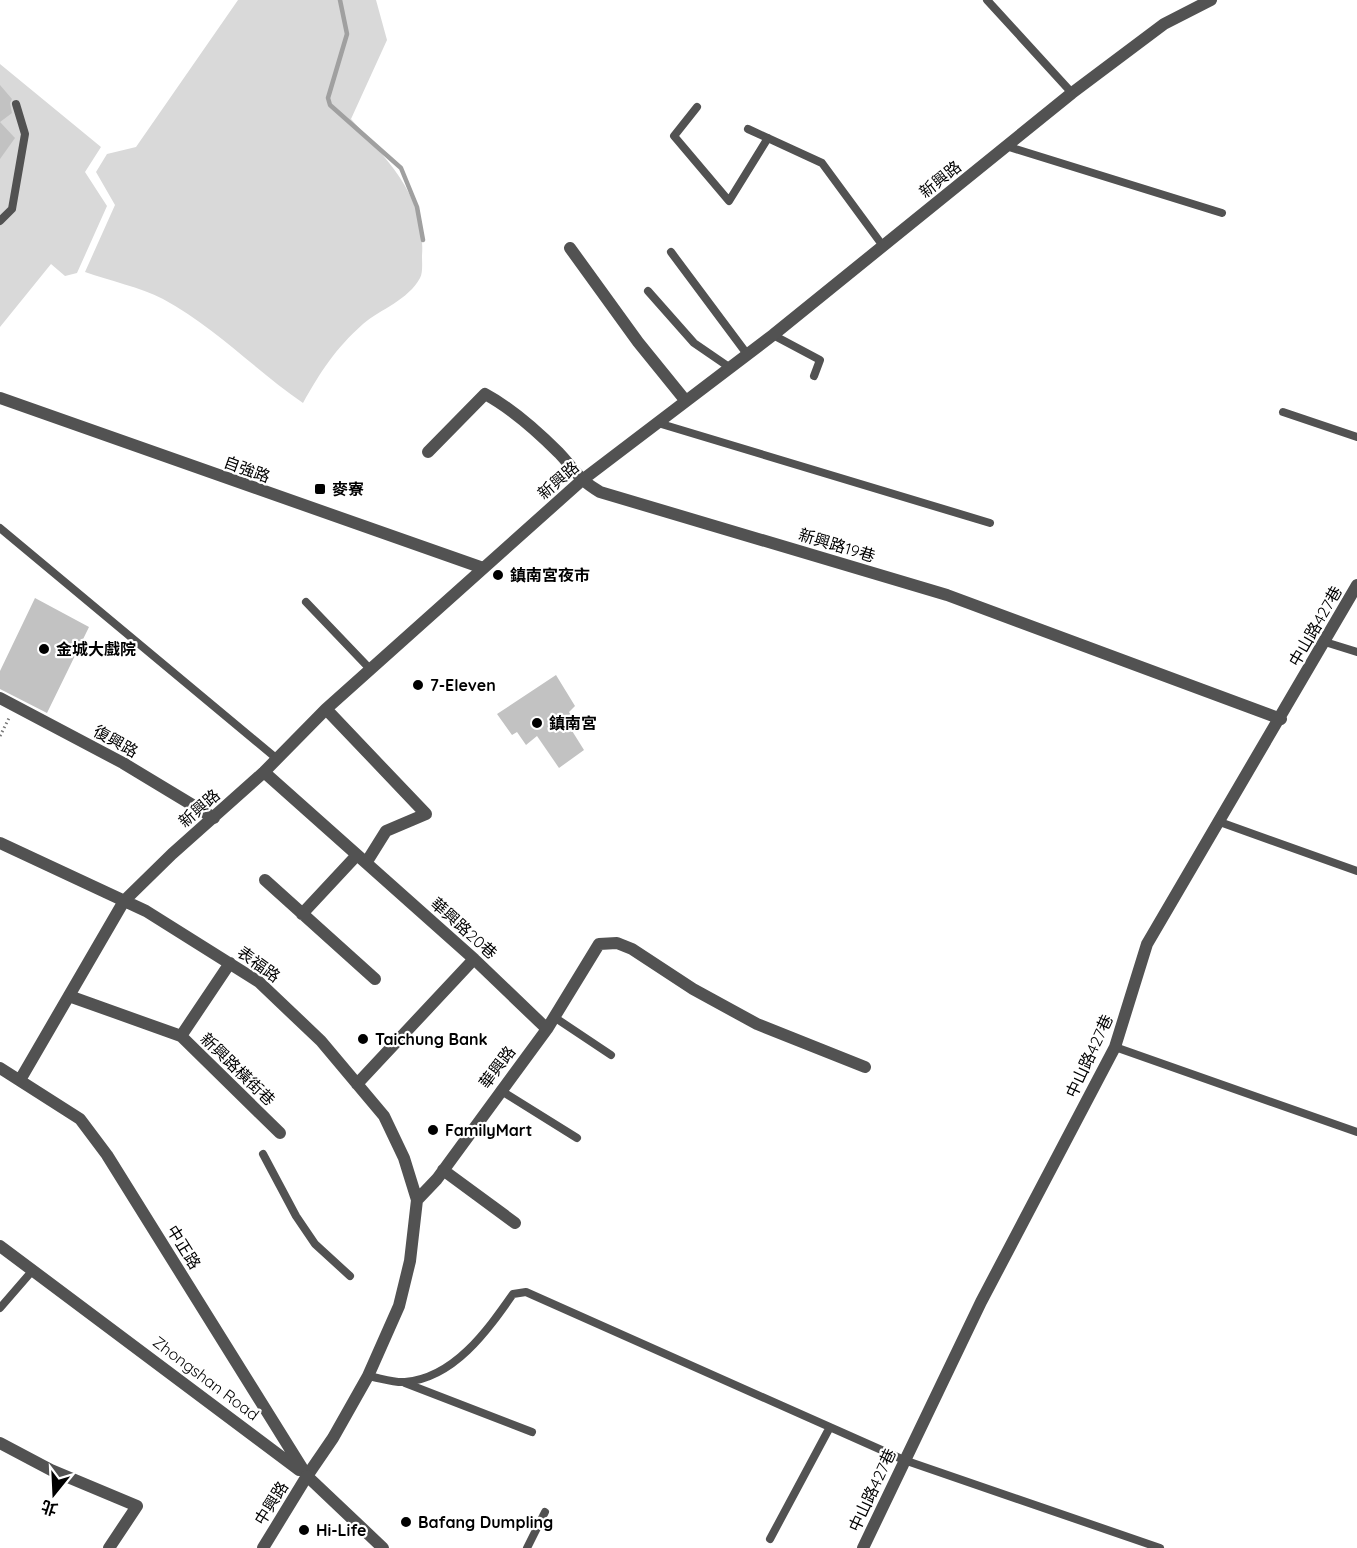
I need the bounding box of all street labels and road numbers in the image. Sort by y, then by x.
street label: 新興路 [915,156,965,202]
street label: 自強路 [221,451,273,487]
street label: 新興路 [533,457,583,503]
street label: 新興路19巷 [796,524,878,566]
street label: 中山路427巷 [1284,582,1346,670]
street label: 復興路 [90,721,142,761]
street label: 新興路 [174,785,224,831]
street label: 華興路20巷 [427,893,501,963]
street label: 表福路 [234,942,284,986]
street label: 中山路427巷 [1061,1011,1117,1101]
street label: 新興路橫街巷 [197,1028,279,1110]
street label: 華興路 [475,1042,519,1092]
street label: 中正路 [163,1221,205,1273]
street label: Zhongshan Road [149,1332,263,1424]
street label: 中山路427巷 [844,1445,900,1535]
street label: 中興路 [250,1477,292,1529]

